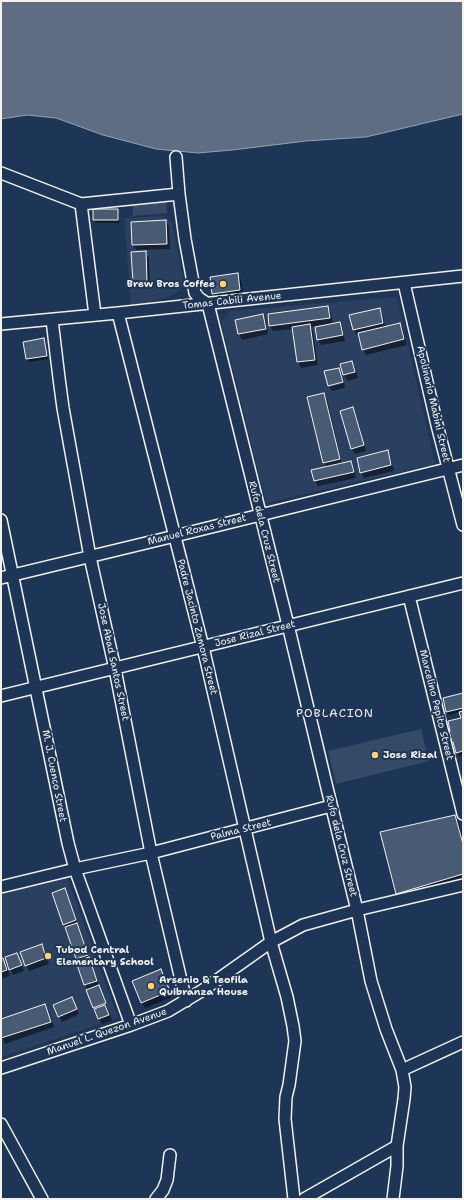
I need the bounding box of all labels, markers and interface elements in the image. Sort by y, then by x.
place label: Brew Bros Coffee [127,278,215,290]
marker: Brew Bros Coffee [218,279,228,289]
street label: Tomas Cabili Avenue [182,290,282,312]
street label: Apolinario Mabini Street [414,345,452,463]
street label: Rufo dela Cruz Street [246,480,282,584]
street label: Manuel Roxas Street [146,512,248,548]
street label: Padre Jacinto Zamora Street [174,558,220,696]
street label: Jose Abad Santos Street [95,602,131,722]
street label: Jose Rizal Street [213,618,297,650]
street label: Marcelino Pepito Street [416,648,456,762]
district label: POBLACION [296,707,374,721]
street label: M. J. Cuenco Street [39,729,69,823]
place label: Jose Rizal [383,749,437,761]
marker: Jose Rizal [370,750,380,760]
street label: Rufo dela Cruz Street [323,794,359,898]
street label: Palma Street [209,817,273,843]
place label: Tubod Central Elementary School [56,944,154,968]
marker: Tubod Central Elementary School [43,951,53,961]
place label: Arsenio & Teofila Quibranza House [159,974,248,998]
marker: Arsenio & Teofila Quibranza House [146,981,156,991]
street label: Manuel L. Quezon Avenue [46,1006,168,1058]

